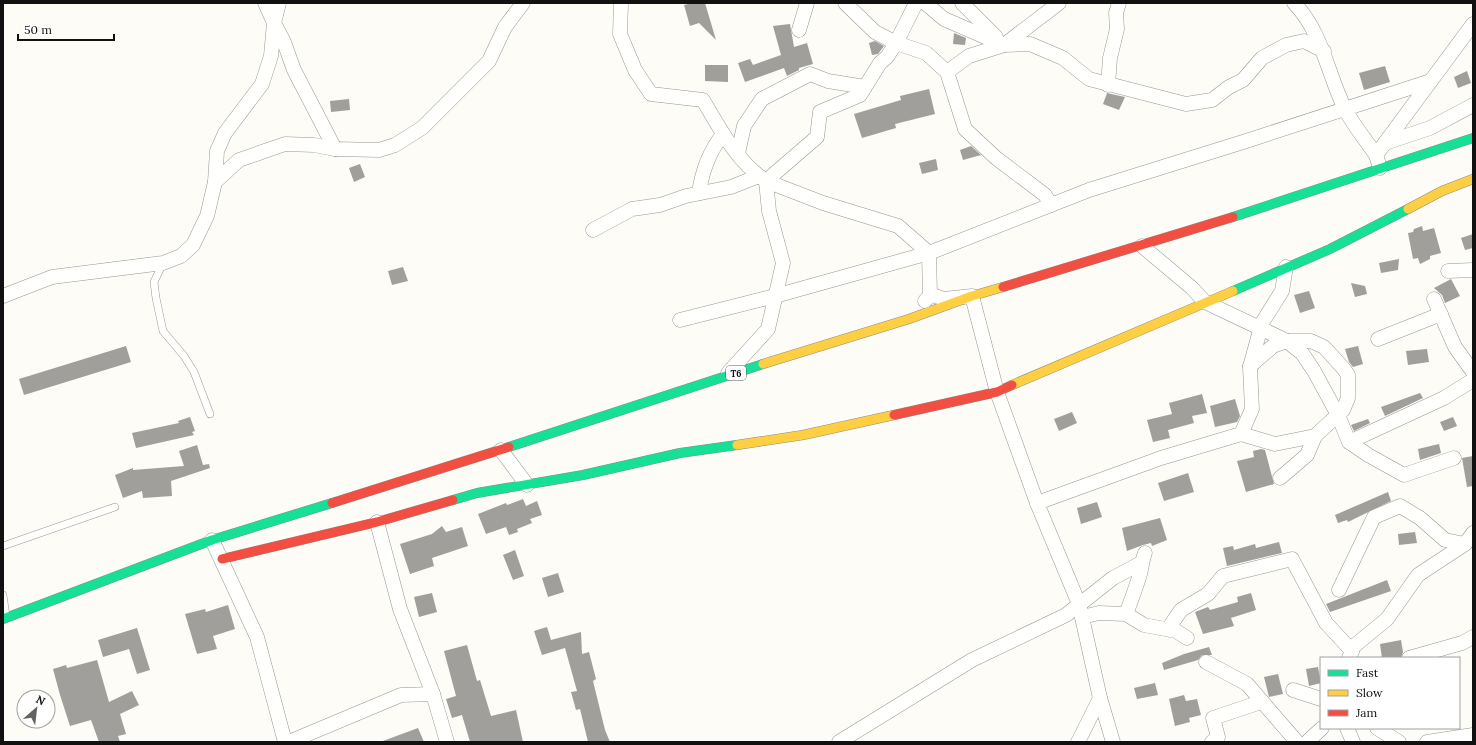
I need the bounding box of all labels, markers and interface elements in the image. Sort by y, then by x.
scale bar [18,16,114,42]
text: 50 m [24,22,52,37]
road number: T6 [726,366,746,380]
legend [1320,657,1460,729]
text: Fast [1356,665,1379,680]
text: Slow [1356,685,1383,700]
north arrow [16,689,56,729]
text: N [34,692,48,709]
text: Jam [1355,705,1377,720]

